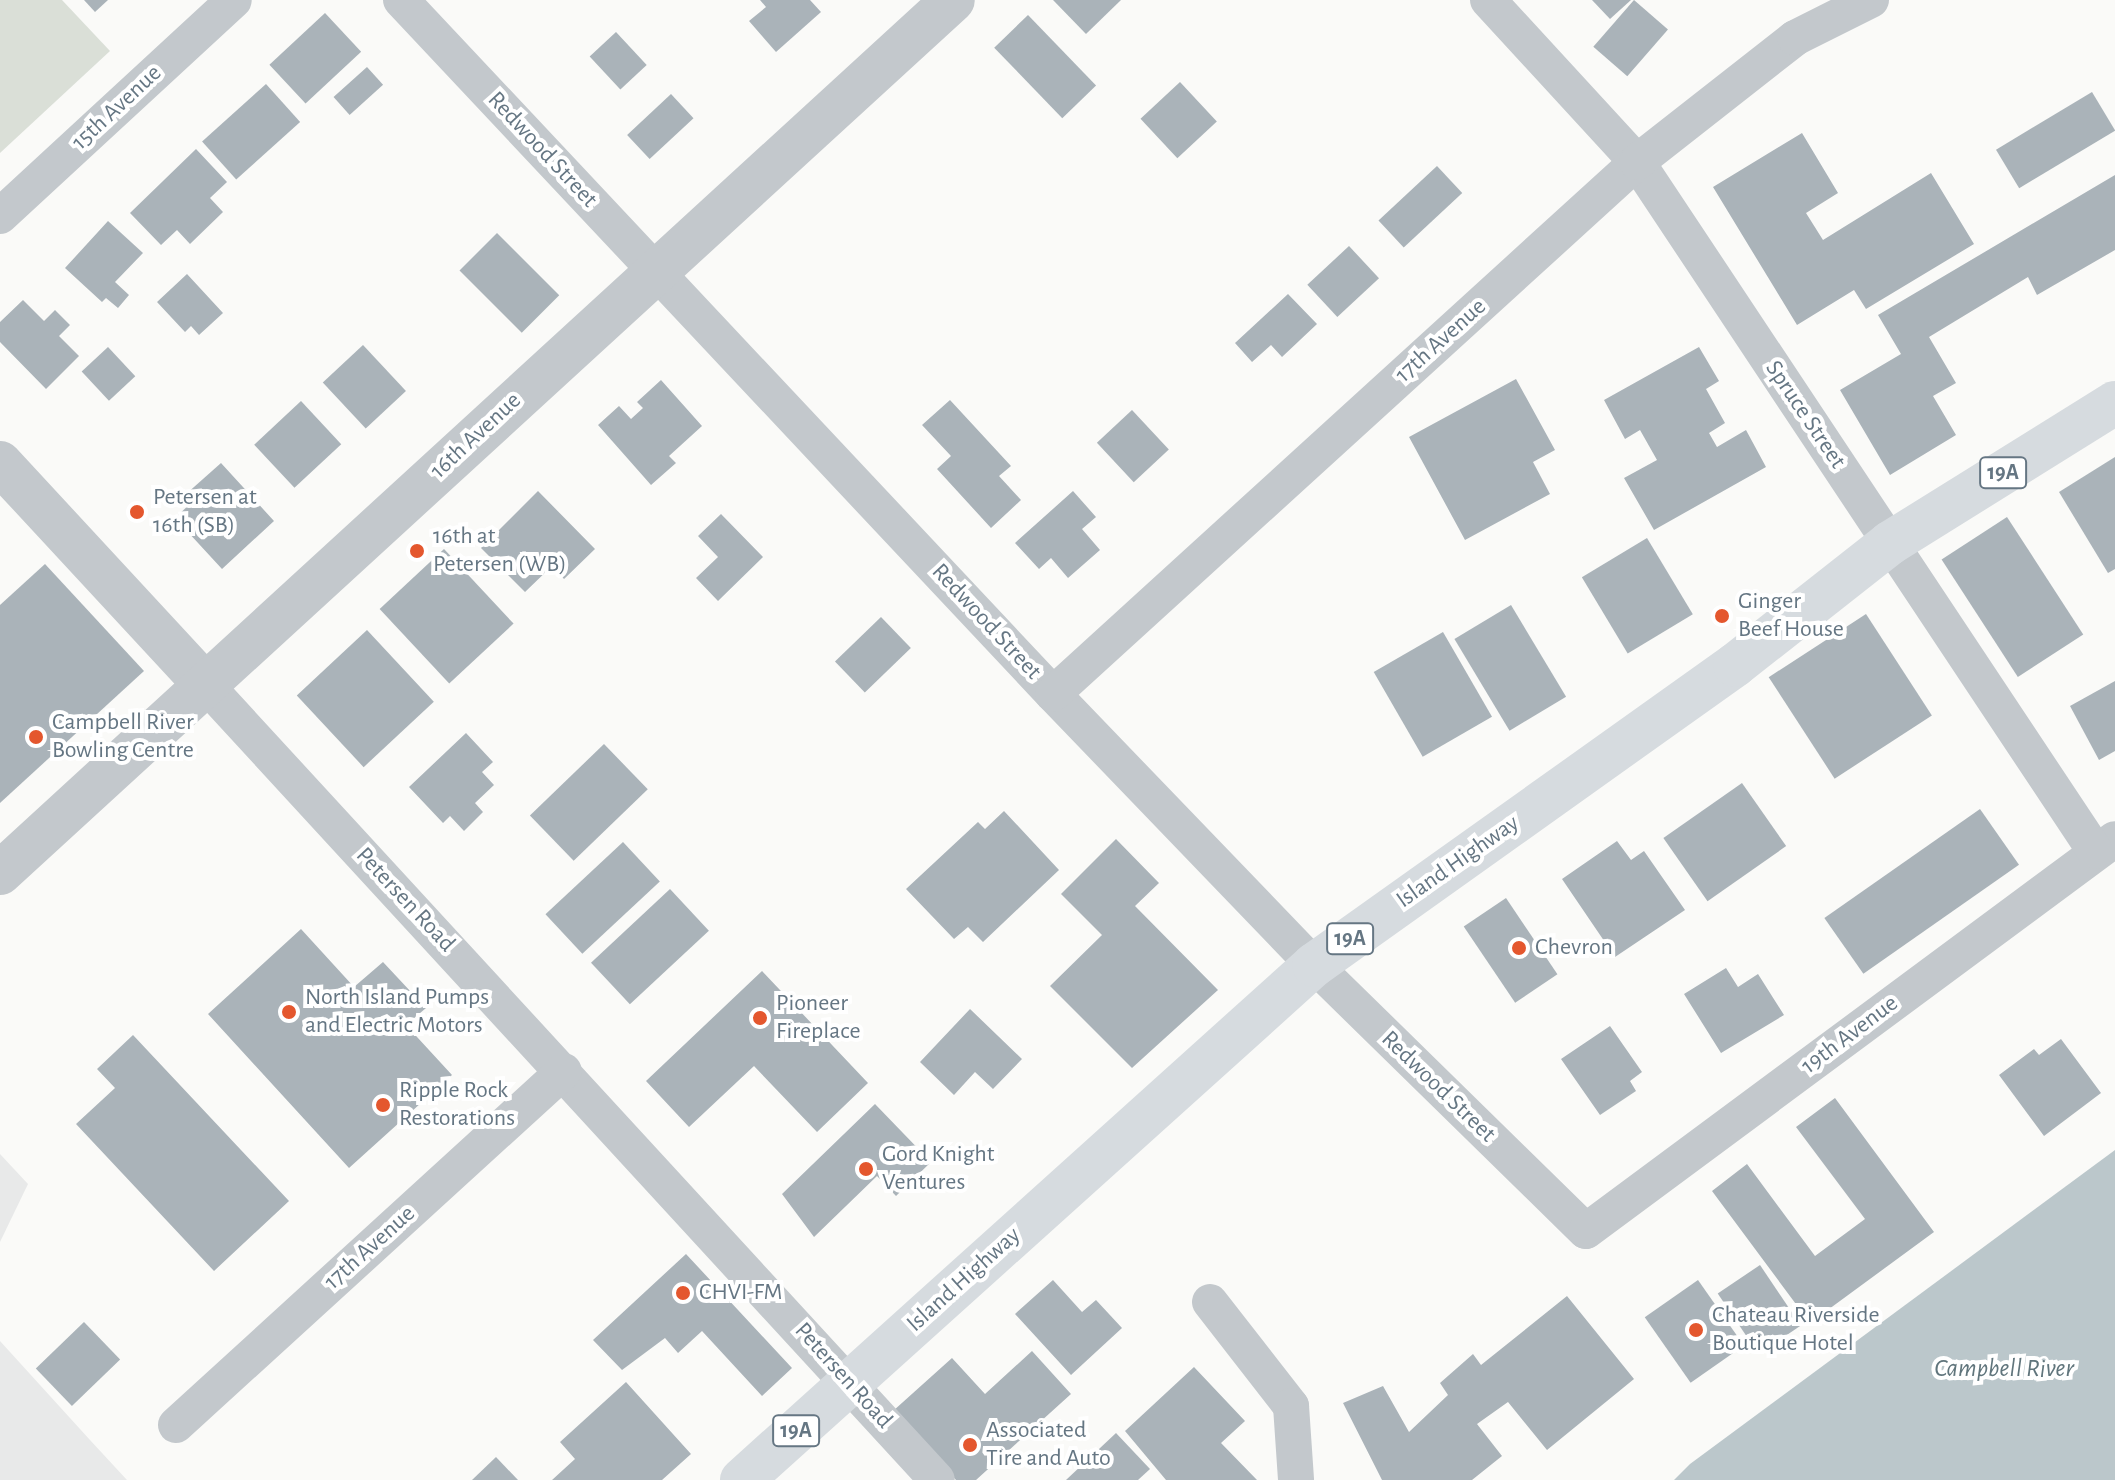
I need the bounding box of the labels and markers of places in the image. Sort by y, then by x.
place label: Petersen at 16th (SB) [153,484,257,540]
marker: Petersen at 16th (SB) [128,503,146,521]
place label: 16th at Petersen (WB) [433,523,567,579]
marker: 16th at Petersen (WB) [408,542,426,560]
place label: Ginger Beef House [1738,588,1844,644]
marker: Ginger Beef House [1713,607,1731,625]
place label: Campbell River Bowling Centre [52,709,194,765]
marker: Campbell River Bowling Centre [27,728,45,746]
place label: Chevron [1535,934,1613,962]
marker: Chevron [1510,939,1528,957]
place label: North Island Pumps and Electric Motors [305,984,489,1040]
place label: Pioneer Fireplace [776,990,861,1046]
marker: North Island Pumps and Electric Motors [280,1003,298,1021]
marker: Pioneer Fireplace [751,1009,769,1027]
place label: Ripple Rock Restorations [399,1077,515,1133]
marker: Ripple Rock Restorations [374,1096,392,1114]
place label: Gord Knight Ventures [882,1141,994,1197]
marker: Gord Knight Ventures [857,1160,875,1178]
place label: CHVI-FM [699,1279,782,1307]
marker: CHVI-FM [674,1284,692,1302]
place label: Chateau Riverside Boutique Hotel [1712,1302,1880,1358]
marker: Chateau Riverside Boutique Hotel [1687,1321,1705,1339]
place label: Associated Tire and Auto [986,1417,1111,1473]
marker: Associated Tire and Auto [961,1436,979,1454]

